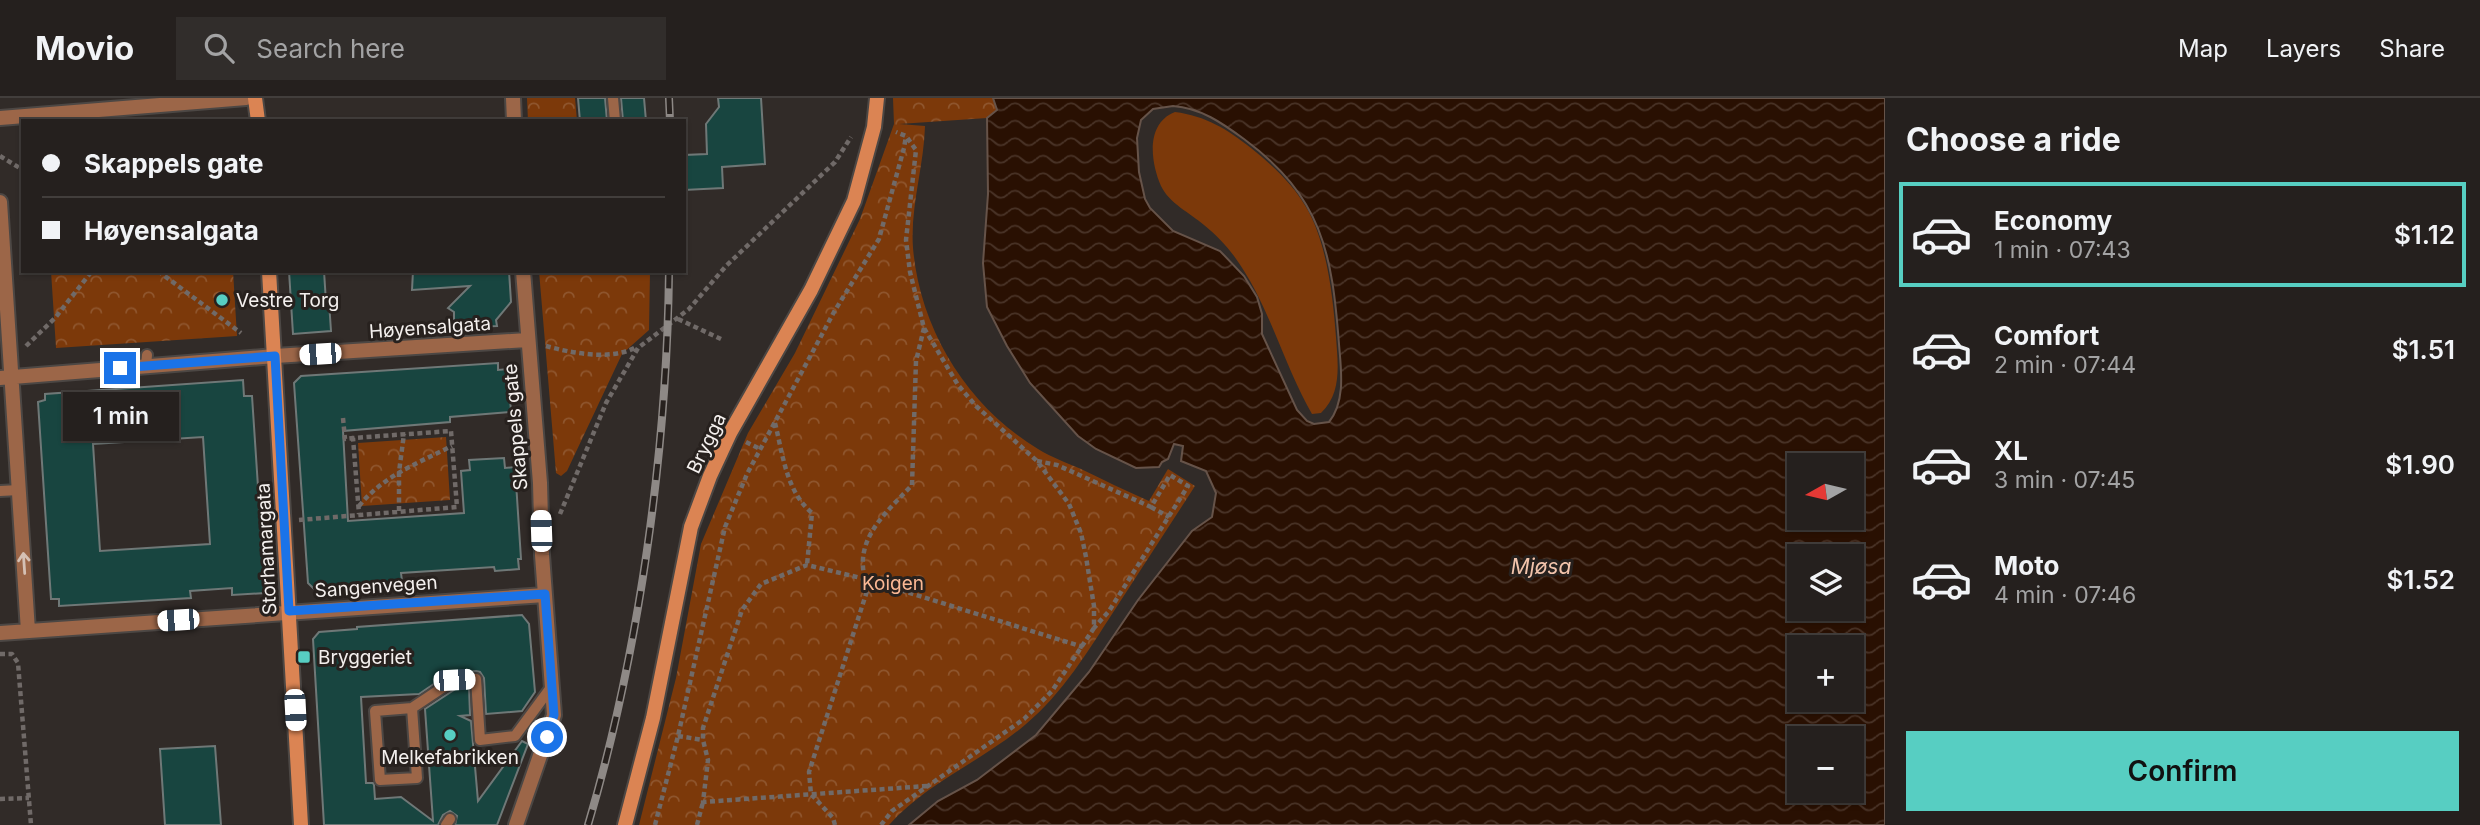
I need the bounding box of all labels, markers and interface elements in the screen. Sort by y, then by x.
search box [176,17,666,80]
text: Movio [35,28,134,68]
icon: search [200,29,238,67]
text: Search here [256,33,405,64]
text: Map [2178,34,2228,63]
text: Layers [2266,34,2341,63]
text: Share [2379,34,2445,63]
text: Choose a ride [1906,120,2121,159]
text: Skappels gate [84,148,264,179]
icon: car [1910,203,1973,266]
text: Economy [1994,205,2112,236]
text: Høyensalgata [84,215,259,246]
text: $1.12 [2394,219,2455,250]
text: 1 min · 07:43 [1994,236,2131,264]
place label: Vestre Torg [236,289,339,312]
marker: Vestre Torg [214,292,230,308]
street label: Høyensalgata [368,312,492,343]
icon: car [1910,318,1973,381]
text: Comfort [1994,320,2099,351]
text: $1.51 [2392,334,2455,365]
car [299,342,342,366]
text: 2 min · 07:44 [1994,351,2136,379]
route end [104,352,136,384]
street label: Skappels gate [499,363,532,491]
callout: 1 min [62,392,178,442]
text: 1 min [93,402,149,430]
street label: Brygga [682,409,731,477]
icon: car [1910,433,1973,496]
text: XL [1994,435,2028,466]
text: $1.90 [2385,449,2455,480]
north arrow [1787,453,1864,530]
map controls [1787,453,1864,803]
text: 3 min · 07:45 [1994,466,2135,494]
street label: Storhamargata [252,482,281,616]
car [530,510,553,552]
button: layers [1787,544,1864,621]
icon: car [1910,548,1973,611]
text: Moto [1994,550,2059,581]
one-way arrow [17,552,30,575]
water label: Mjøsa [1511,554,1571,579]
text: $1.52 [2386,564,2455,595]
street label: Sangenvegen [314,571,438,602]
park label: Koigen [862,572,924,595]
text: 4 min · 07:46 [1994,581,2136,609]
car [157,608,200,632]
button: + [1787,635,1864,712]
place label: Bryggeriet [318,646,412,669]
marker: Bryggeriet [296,649,312,665]
car [433,668,476,692]
car [284,688,307,732]
route start [531,721,563,753]
button: − [1787,726,1864,803]
marker: Melkefabrikken [442,727,458,743]
button: Confirm [1906,731,2459,811]
place label: Melkefabrikken [381,746,519,769]

